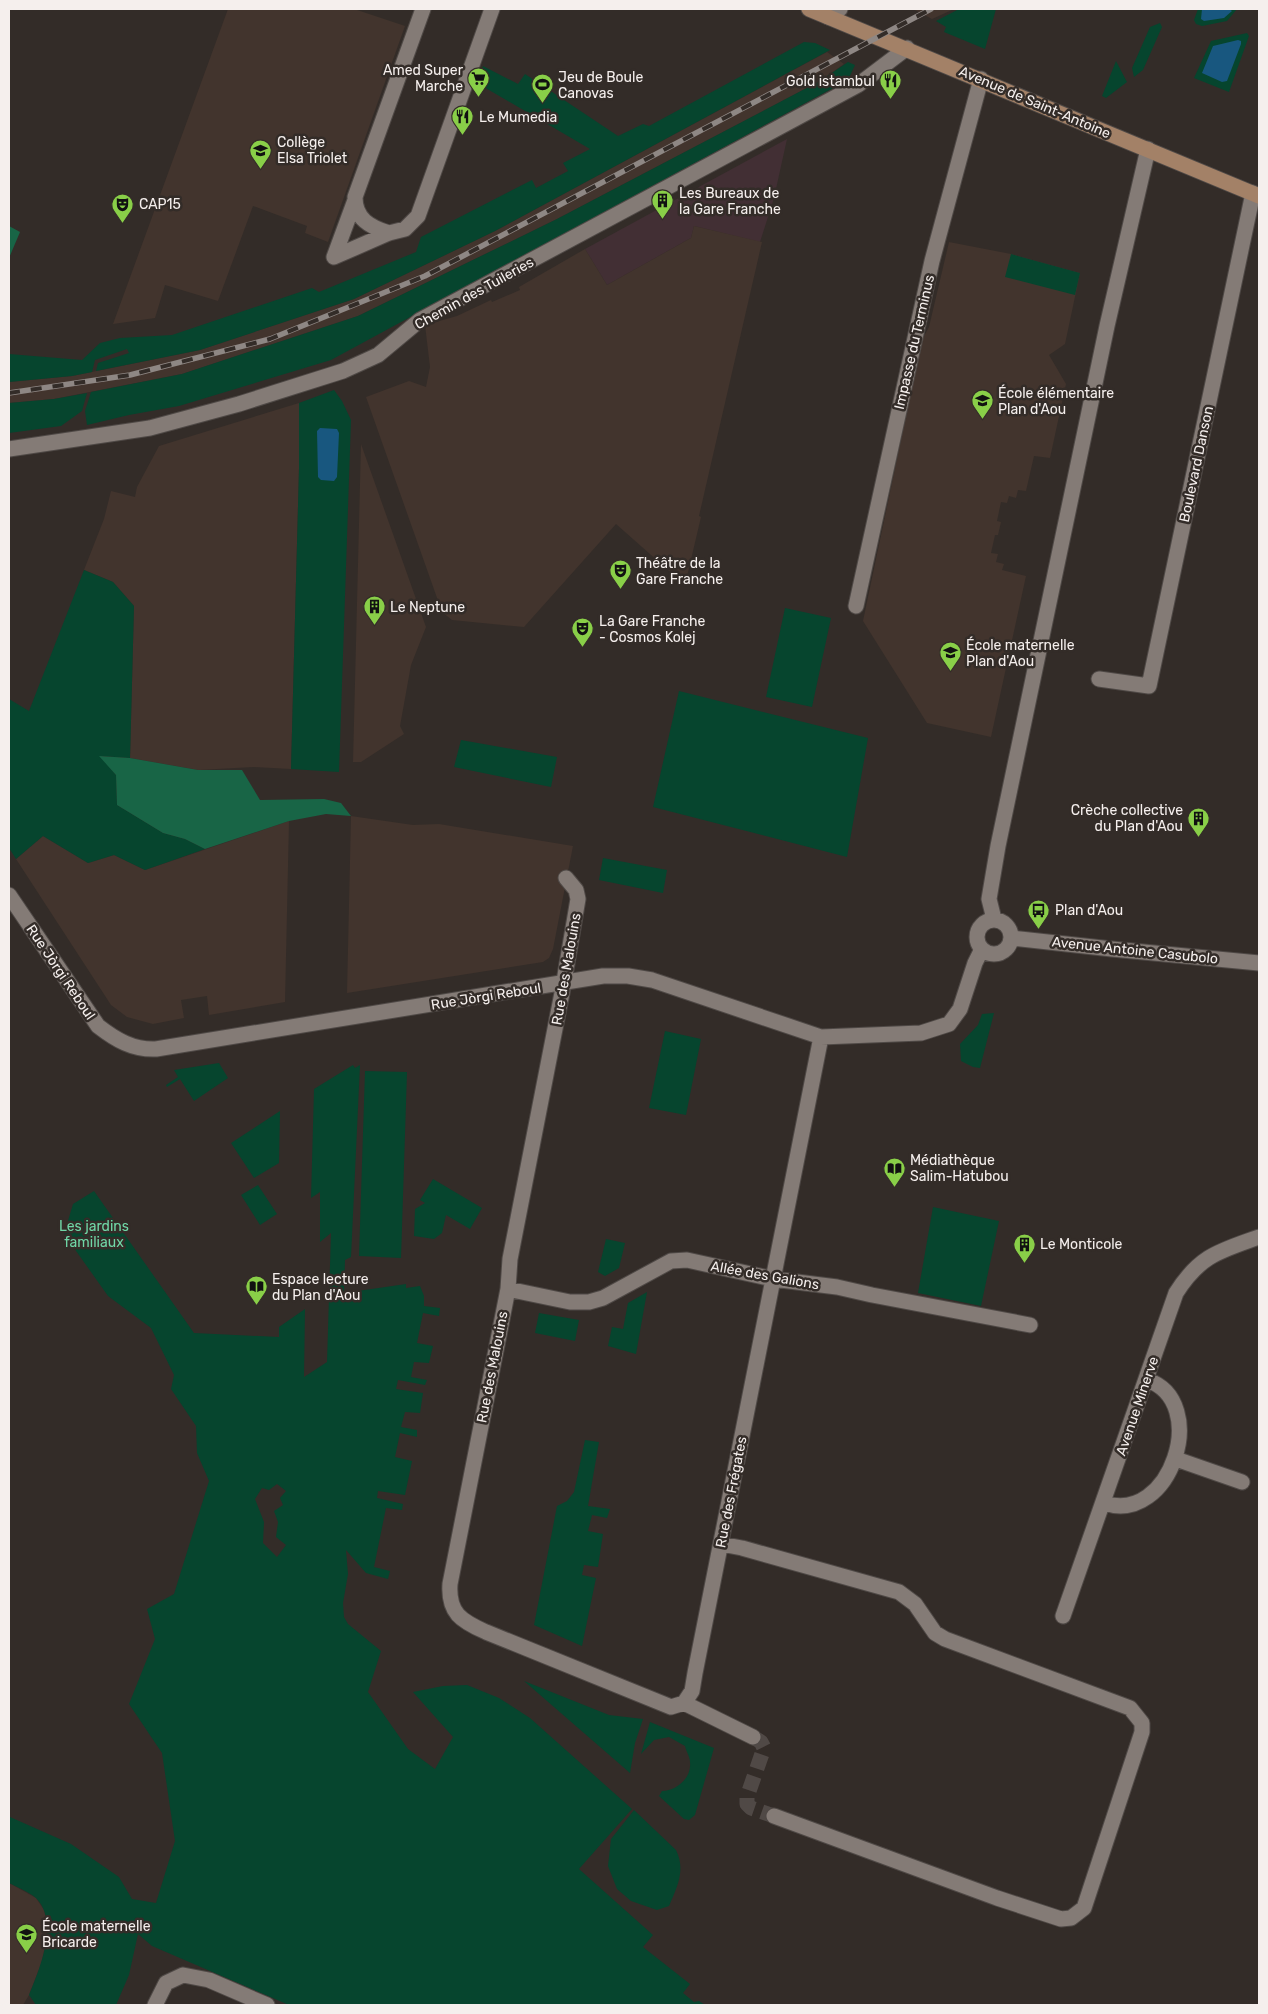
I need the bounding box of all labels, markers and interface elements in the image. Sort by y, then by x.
place label: Amed Super Marche [383,62,464,95]
street label: Avenue de Saint-Antoine [956,63,1113,142]
supermarket icon: Amed Super Marche [467,66,491,97]
place label: Jeu de Boule Canovas [558,69,643,102]
restaurant icon: Gold istambul [879,69,903,100]
sports icon: Jeu de Boule Canovas [530,73,554,104]
place label: Gold istambul [786,73,875,90]
restaurant icon: Le Mumedia [451,105,475,136]
place label: Le Mumedia [479,109,557,126]
place label: Collège Elsa Triolet [277,134,348,167]
school or university icon: Collège Elsa Triolet [249,138,273,169]
place label: Les Bureaux de la Gare Franche [679,185,781,218]
building icon: Les Bureaux de la Gare Franche [651,189,675,220]
theatre icon: CAP15 [111,192,135,223]
place label: CAP15 [139,196,181,213]
street label: Chemin des Tuileries [412,254,537,333]
street label: Impasse du Terminus [891,273,938,411]
place label: École élémentaire Plan d'Aou [998,384,1114,418]
school or university icon: École élémentaire Plan d'Aou [970,389,994,420]
street label: Boulevard Danson [1176,404,1217,524]
place label: Théâtre de la Gare Franche [636,555,723,588]
theatre icon: Théâtre de la Gare Franche [608,559,632,590]
building icon: Le Neptune [362,595,386,626]
place label: Le Neptune [390,599,465,616]
place label: La Gare Franche - Cosmos Kolej [599,613,705,646]
theatre icon: La Gare Franche - Cosmos Kolej [571,617,595,648]
place label: École maternelle Plan d'Aou [966,636,1075,670]
school or university icon: École maternelle Plan d'Aou [938,641,962,672]
place label: Crèche collective du Plan d'Aou [1071,802,1183,835]
building icon: Crèche collective du Plan d'Aou [1187,806,1211,837]
bus stop icon: Plan d'Aou [1027,898,1051,929]
place label: Plan d'Aou [1055,902,1123,919]
street label: Rue des Malouins [548,912,585,1026]
street label: Rue Jòrgi Reboul [22,921,99,1023]
street label: Avenue Antoine Casubolo [1051,933,1219,968]
street label: Rue Jòrgi Reboul [430,979,542,1014]
place label: Médiathèque Salim-Hatubou [910,1152,1009,1185]
library icon: Médiathèque Salim-Hatubou [882,1156,906,1187]
park label: Les jardins familiaux [59,1218,129,1251]
building icon: Le Monticole [1012,1232,1036,1263]
place label: Le Monticole [1040,1236,1123,1253]
street label: Allée des Galions [709,1258,820,1293]
place label: Espace lecture du Plan d'Aou [272,1271,369,1304]
library icon: Espace lecture du Plan d'Aou [244,1275,268,1306]
street label: Rue des Malouins [473,1310,512,1424]
street label: Avenue Minerve [1113,1354,1162,1458]
street label: Rue des Frégates [712,1435,751,1549]
place label: École maternelle Bricarde [42,1917,151,1951]
school or university icon: École maternelle Bricarde [14,1922,38,1953]

